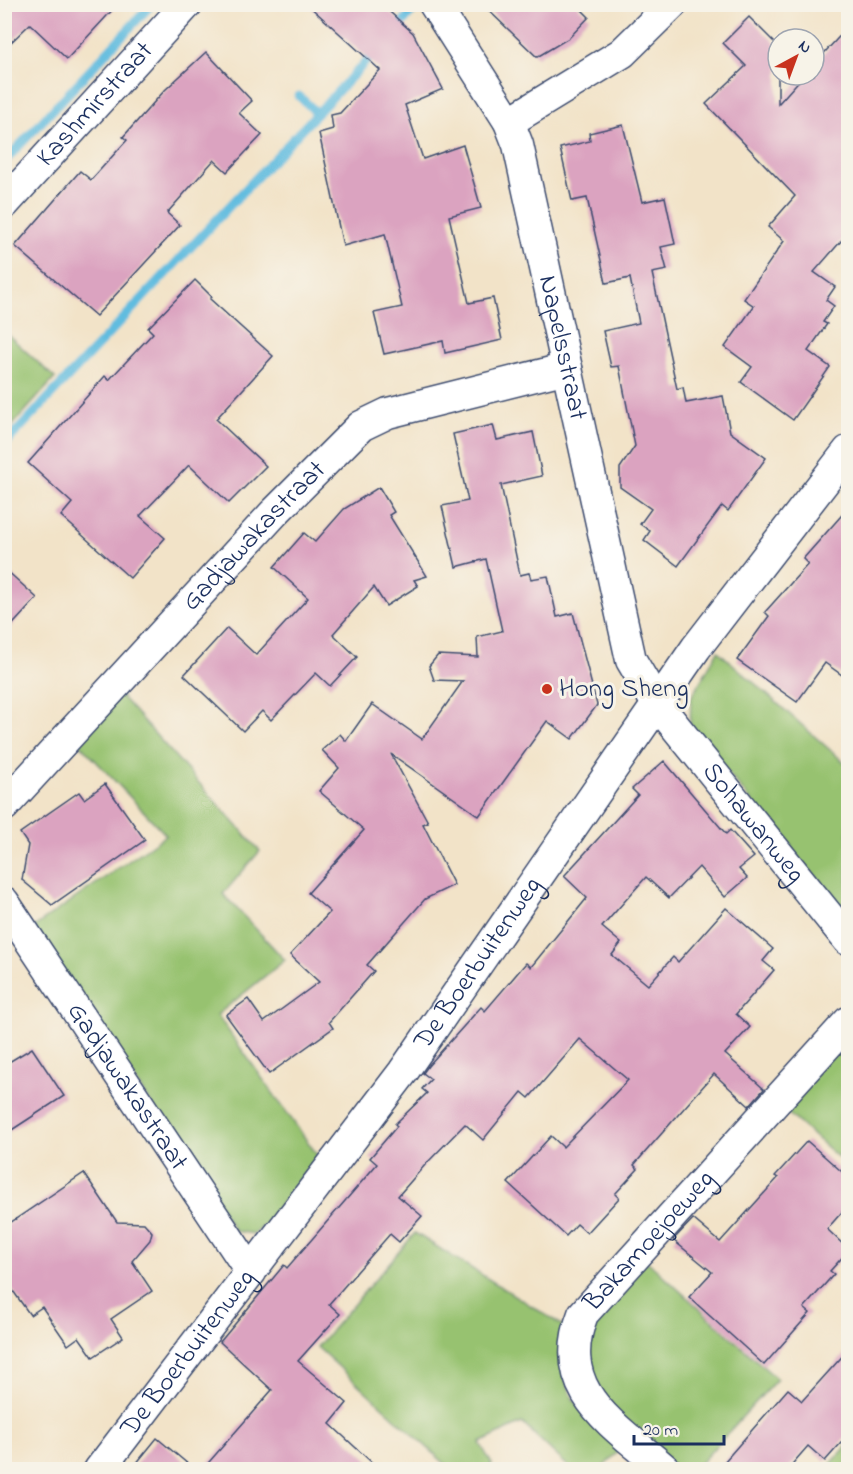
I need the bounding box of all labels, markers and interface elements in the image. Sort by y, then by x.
north arrow [766,27,826,87]
street label: Kashmirstraat [27,33,163,176]
text: N [793,35,817,60]
street label: Napelsstraat [528,271,597,424]
street label: Gadjawakastraat [173,452,335,620]
place label: Hong Sheng [559,670,689,709]
marker: Hong Sheng [540,682,554,696]
street label: Sohawanweg [692,754,814,892]
street label: De Boerbuitenweg [404,869,552,1058]
street label: Gadjawakastraat [57,995,198,1179]
street label: Bakamoejoeweg [574,1161,724,1321]
street label: De Boerbuitenweg [111,1261,265,1446]
scale bar [634,1408,724,1446]
text: 20 m [643,1418,678,1444]

